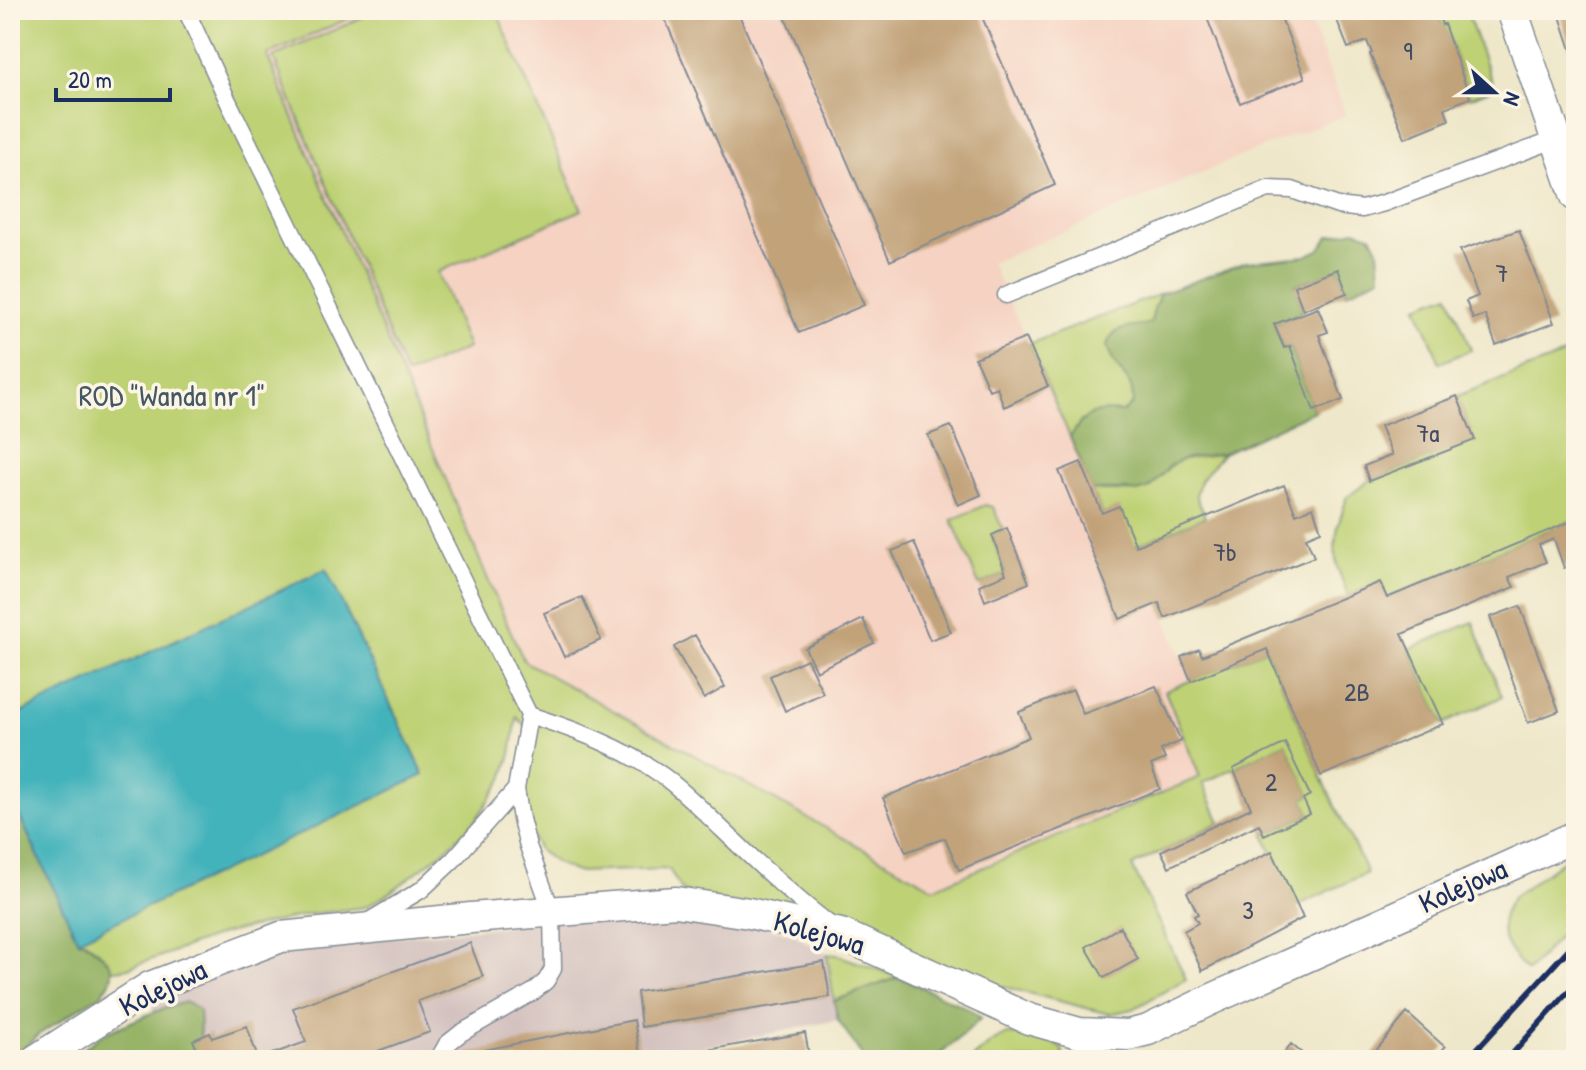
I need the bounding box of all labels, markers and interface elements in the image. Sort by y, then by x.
house number: 9 [1403,33,1413,68]
scale bar [56,52,170,102]
north arrow [1454,52,1534,132]
text: 20 m [68,63,112,95]
text: N [1496,88,1529,110]
house number: 7 [1496,255,1508,290]
park label: ROD "Wanda nr 1" [79,375,265,415]
house number: 7a [1416,415,1440,450]
house number: 7b [1213,534,1237,569]
house number: 2B [1344,674,1370,709]
house number: 2 [1265,764,1277,799]
street label: Kolejowa [1412,848,1513,922]
house number: 3 [1242,892,1254,927]
street label: Kolejowa [769,900,869,964]
street label: Kolejowa [112,949,213,1025]

